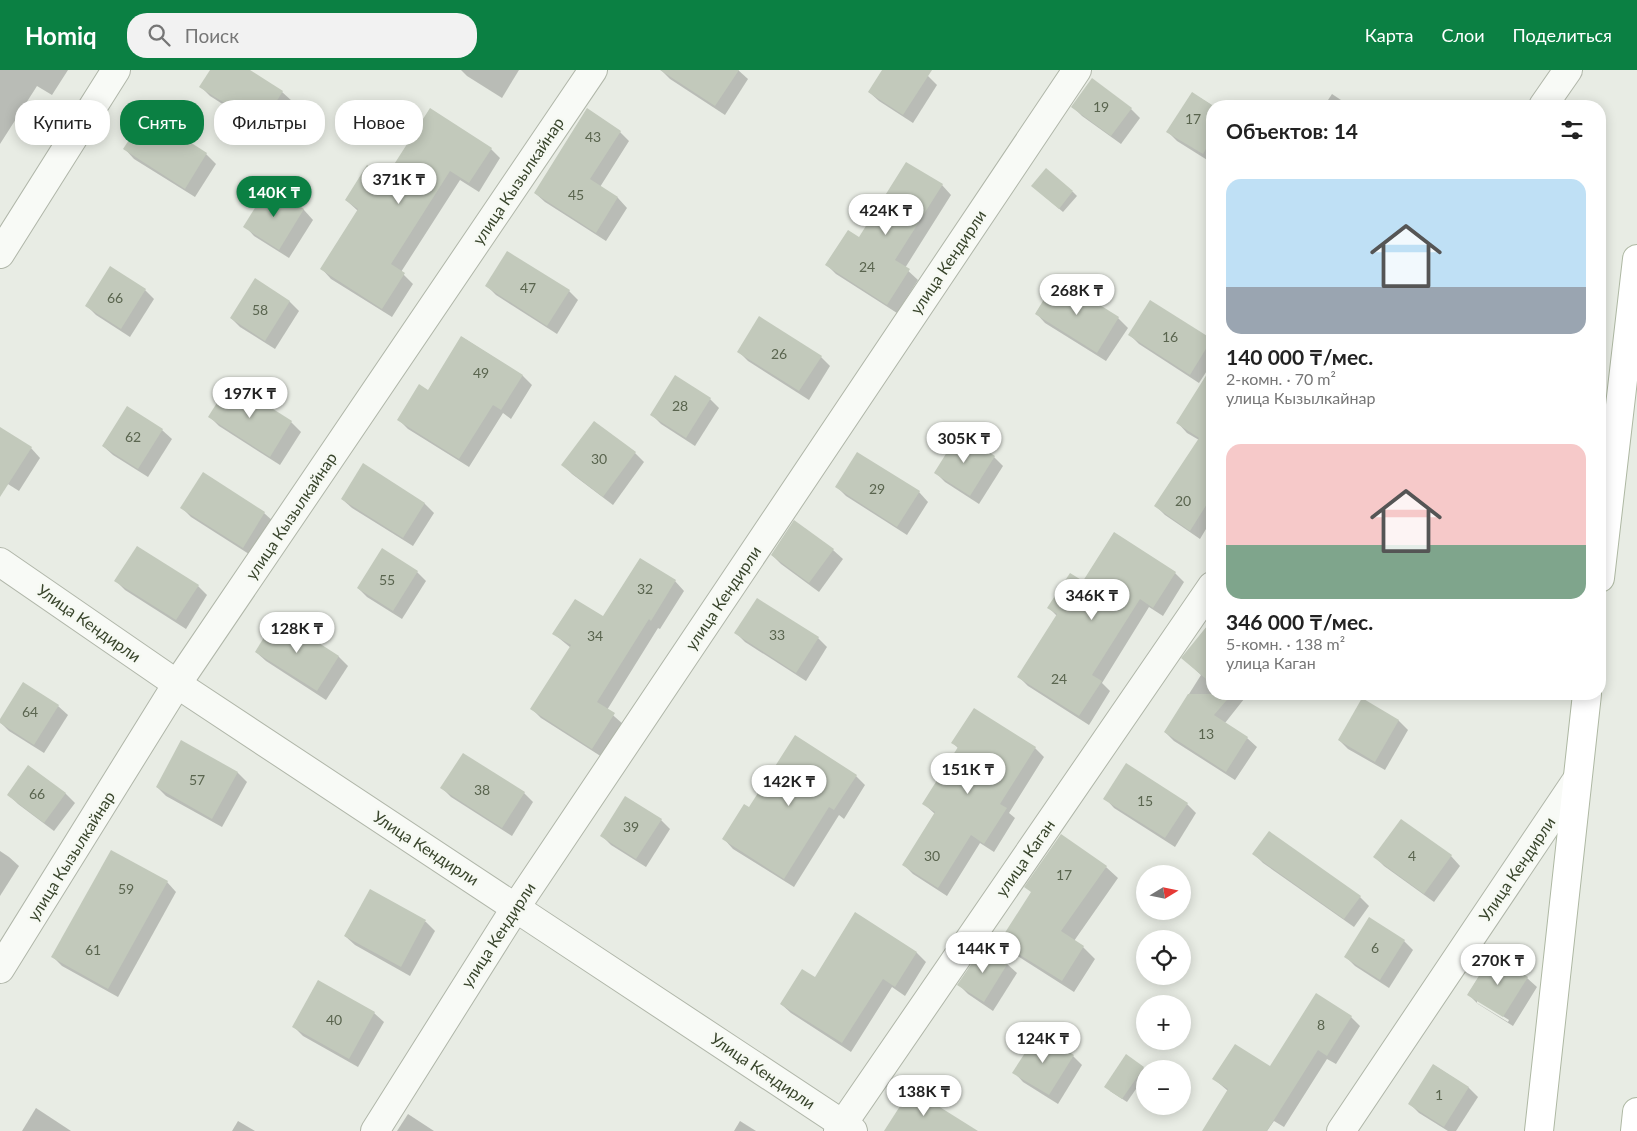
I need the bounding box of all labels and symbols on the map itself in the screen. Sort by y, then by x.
house number: 19 [1093,98,1109,115]
house number: 17 [1185,110,1201,127]
street label: улица Кызылкайнар [468,113,567,248]
house number: 43 [585,128,601,145]
pin: 371K ₸ [358,162,440,205]
pin: 140K ₸ [233,176,315,218]
house number: 45 [568,186,584,203]
pin: 424K ₸ [845,194,927,236]
street label: улица Кендирли [906,206,990,318]
house number: 24 [859,258,875,275]
pin: 268K ₸ [1036,274,1118,316]
house number: 47 [520,279,536,296]
house number: 66 [107,289,123,306]
house number: 58 [252,301,268,318]
house number: 16 [1162,328,1178,345]
house number: 26 [771,345,787,362]
house number: 49 [473,364,489,381]
pin: 197K ₸ [209,376,291,419]
house number: 28 [672,397,688,414]
pin: 305K ₸ [923,422,1005,464]
house number: 62 [125,428,141,445]
street label: улица Кызылкайнар [241,448,340,583]
house number: 30 [591,450,607,467]
house number: 29 [869,480,885,497]
house number: 20 [1175,492,1191,509]
street label: улица Кендирли [681,542,765,654]
house number: 55 [379,571,395,588]
pin: 346K ₸ [1051,578,1133,621]
street label: Улица Кендирли [34,580,145,665]
house number: 32 [637,580,653,597]
pin: 128K ₸ [256,612,338,654]
house number: 33 [769,626,785,643]
house number: 34 [587,627,603,644]
house number: 24 [1051,670,1067,687]
house number: 64 [22,703,38,720]
house number: 13 [1198,725,1214,742]
pin: 151K ₸ [927,752,1009,795]
pin: 142K ₸ [748,764,830,807]
house number: 57 [189,771,205,788]
house number: 38 [474,781,490,798]
house number: 66 [29,785,45,802]
street label: улица Кызылкайнар [23,787,118,924]
house number: 15 [1137,792,1153,809]
street label: Улица Кендирли [370,806,483,889]
street label: Улица Кендирли [1475,813,1559,925]
street label: улица Каган [991,815,1058,900]
house number: 39 [623,818,639,835]
house number: 30 [924,847,940,864]
house number: 4 [1408,847,1416,864]
north arrow [1136,865,1191,920]
house number: 17 [1056,866,1072,883]
street label: улица Кендирли [456,878,539,991]
house number: 59 [118,880,134,897]
pin: 144K ₸ [942,932,1024,974]
house number: 6 [1371,939,1379,956]
house number: 61 [85,941,101,958]
pin: 270K ₸ [1457,944,1539,986]
house number: 40 [326,1011,342,1028]
house number: 8 [1317,1016,1325,1033]
pin: 124K ₸ [1002,1022,1084,1064]
street label: Улица Кендирли [707,1029,819,1113]
pin: 138K ₸ [883,1074,965,1117]
house number: 1 [1435,1086,1443,1103]

